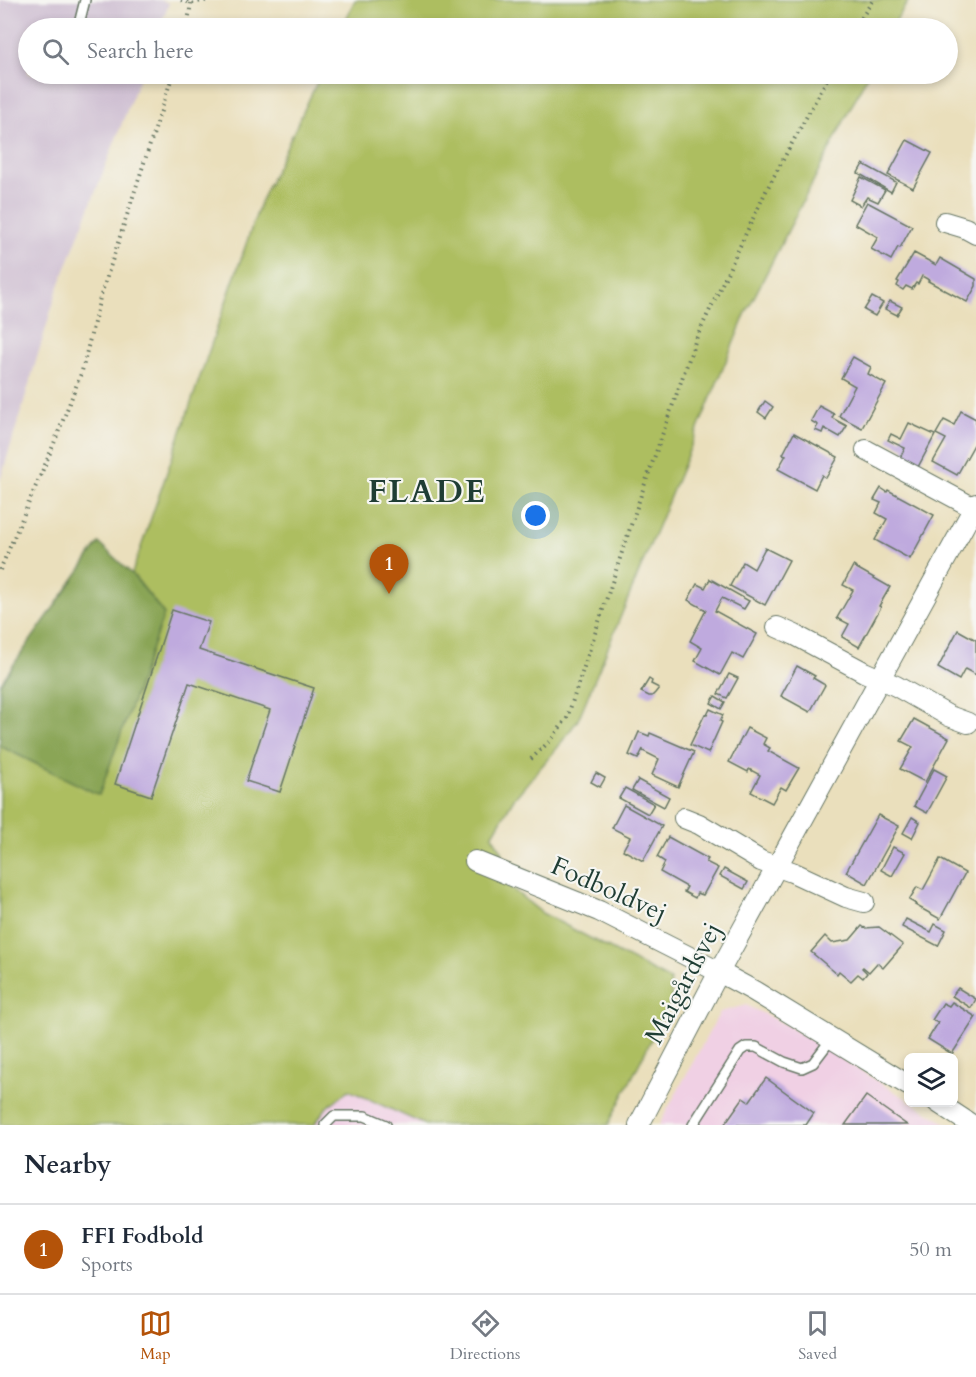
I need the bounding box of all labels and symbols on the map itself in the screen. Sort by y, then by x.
district label: FLADE [368,470,486,514]
your location [521,501,550,530]
pin: 1 [370,544,408,594]
street label: Fodboldvej [545,848,673,930]
street label: Maigårdsvej [636,916,730,1050]

